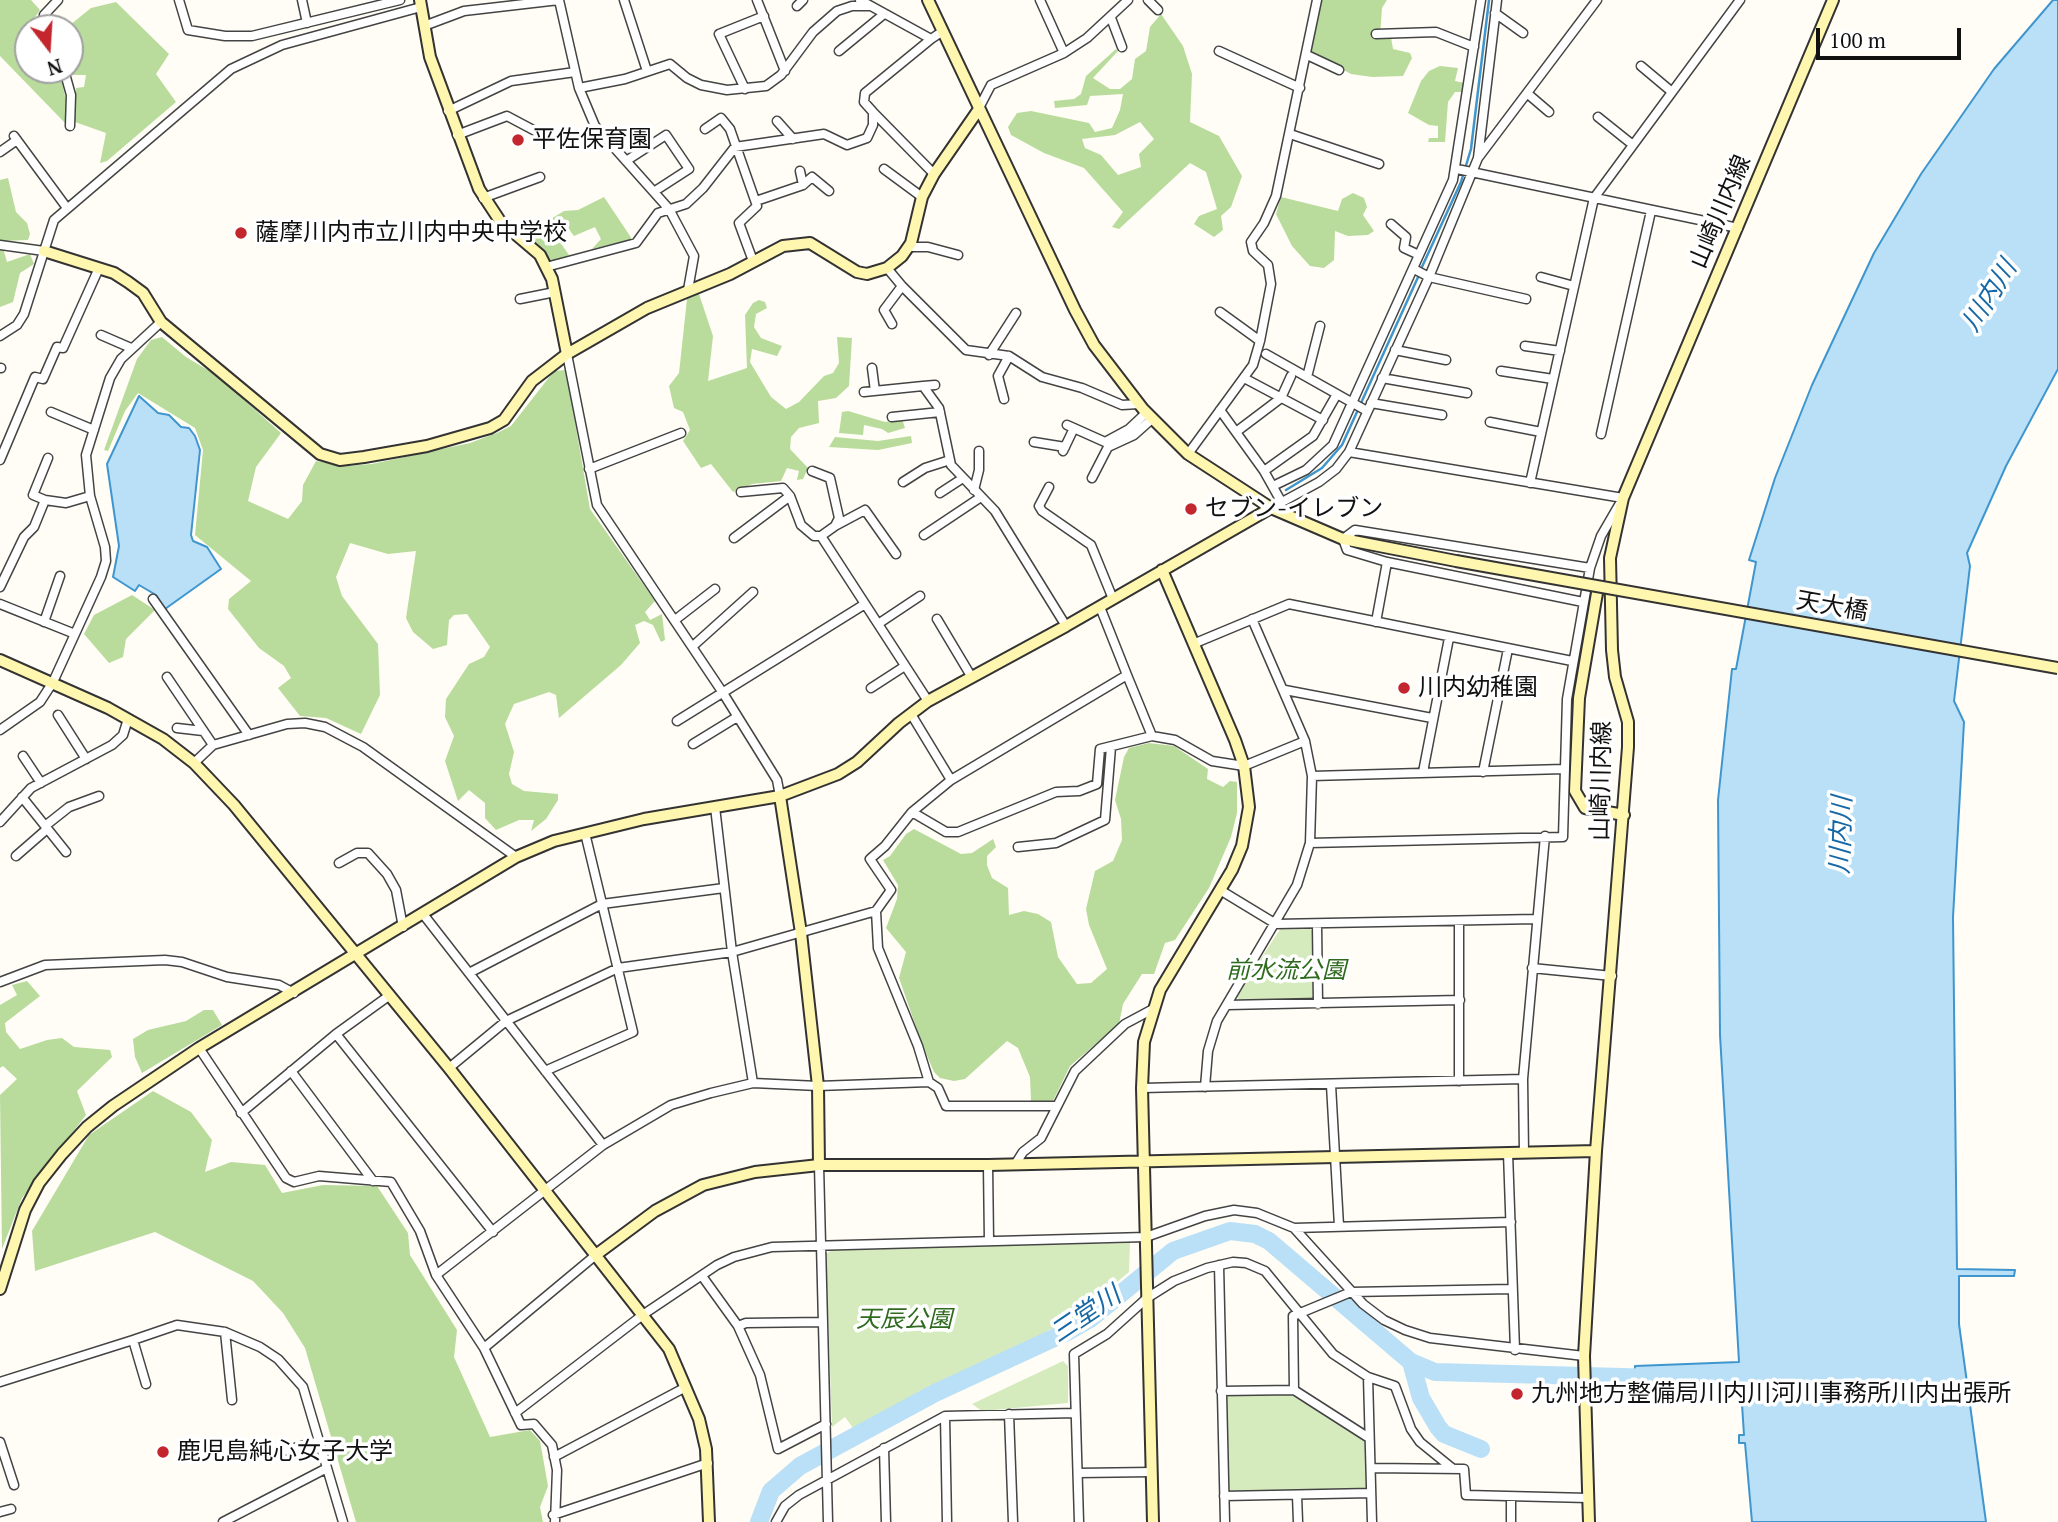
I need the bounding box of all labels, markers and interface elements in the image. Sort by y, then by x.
north arrow [14,14,84,84]
scale bar [1820,14,1965,58]
text: 100 m [1829,26,1886,54]
text: N [44,54,65,82]
place label: 平佐保育園 [532,126,652,154]
marker: 平佐保育園 [510,132,526,148]
street label: 山崎川内線 [1684,151,1758,273]
place label: 薩摩川内市立川内中央中学校 [255,219,567,247]
marker: 薩摩川内市立川内中央中学校 [233,225,249,241]
water label: 川内川 [1956,255,2024,337]
place label: セブン-イレブン [1205,495,1383,523]
marker: セブン-イレブン [1183,501,1199,517]
street label: 天大橋 [1794,587,1870,627]
place label: 川内幼稚園 [1418,674,1538,702]
marker: 川内幼稚園 [1396,680,1412,696]
street label: 山崎川内線 [1587,721,1617,841]
water label: 川内川 [1825,795,1859,875]
park label: 前水流公園 [1226,957,1346,985]
water label: 三堂川 [1045,1280,1127,1350]
park label: 天辰公園 [856,1306,952,1334]
place label: 九州地方整備局川内川河川事務所川内出張所 [1531,1380,2011,1408]
marker: 九州地方整備局川内川河川事務所川内出張所 [1509,1386,1525,1402]
place label: 鹿児島純心女子大学 [177,1438,393,1466]
marker: 鹿児島純心女子大学 [155,1444,171,1460]

